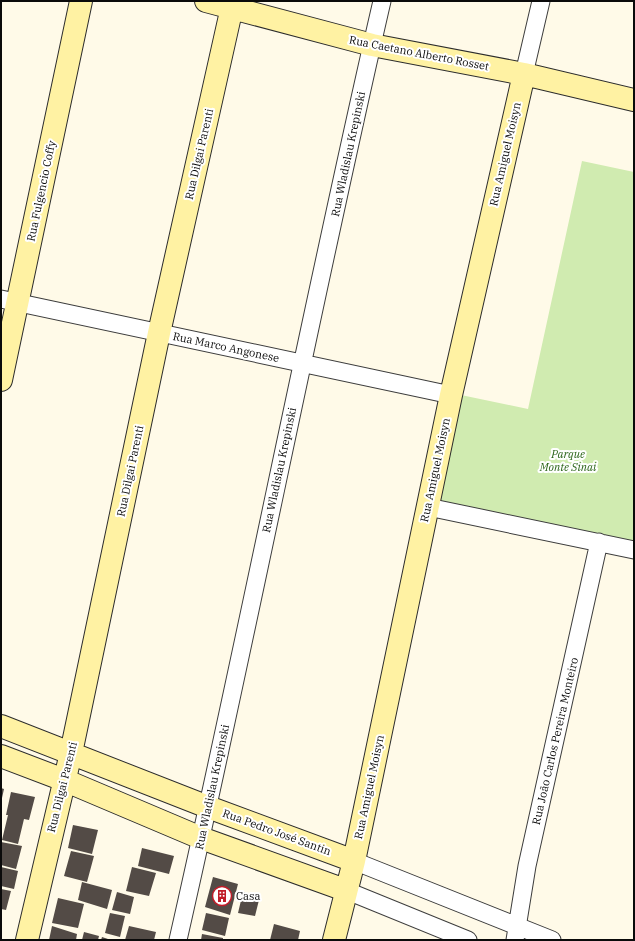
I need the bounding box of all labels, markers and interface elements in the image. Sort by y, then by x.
street label: Rua Caetano Alberto Rosset [348,33,490,73]
street label: Rua Wladislau Krepinski [328,90,368,218]
street label: Rua Amiguel Moisyn [486,101,524,207]
street label: Rua Dilgai Parenti [182,107,216,201]
street label: Rua Fulgencio Coffy [23,139,59,243]
street label: Rua Marco Angonese [172,329,281,365]
street label: Rua Wladislau Krepinski [259,406,299,534]
street label: Rua Amiguel Moisyn [417,417,453,523]
street label: Rua Dilgai Parenti [113,424,147,518]
park label: Parque Monte Sinai [539,447,597,474]
street label: Rua João Carlos Pereira Monteiro [529,656,581,826]
street label: Rua Wladislau Krepinski [192,723,232,851]
street label: Rua Amiguel Moisyn [351,734,387,840]
street label: Rua Dilgai Parenti [44,740,80,834]
street label: Rua Pedro José Santin [221,806,333,858]
building icon: Casa [211,885,233,907]
place label: Casa [236,889,260,903]

